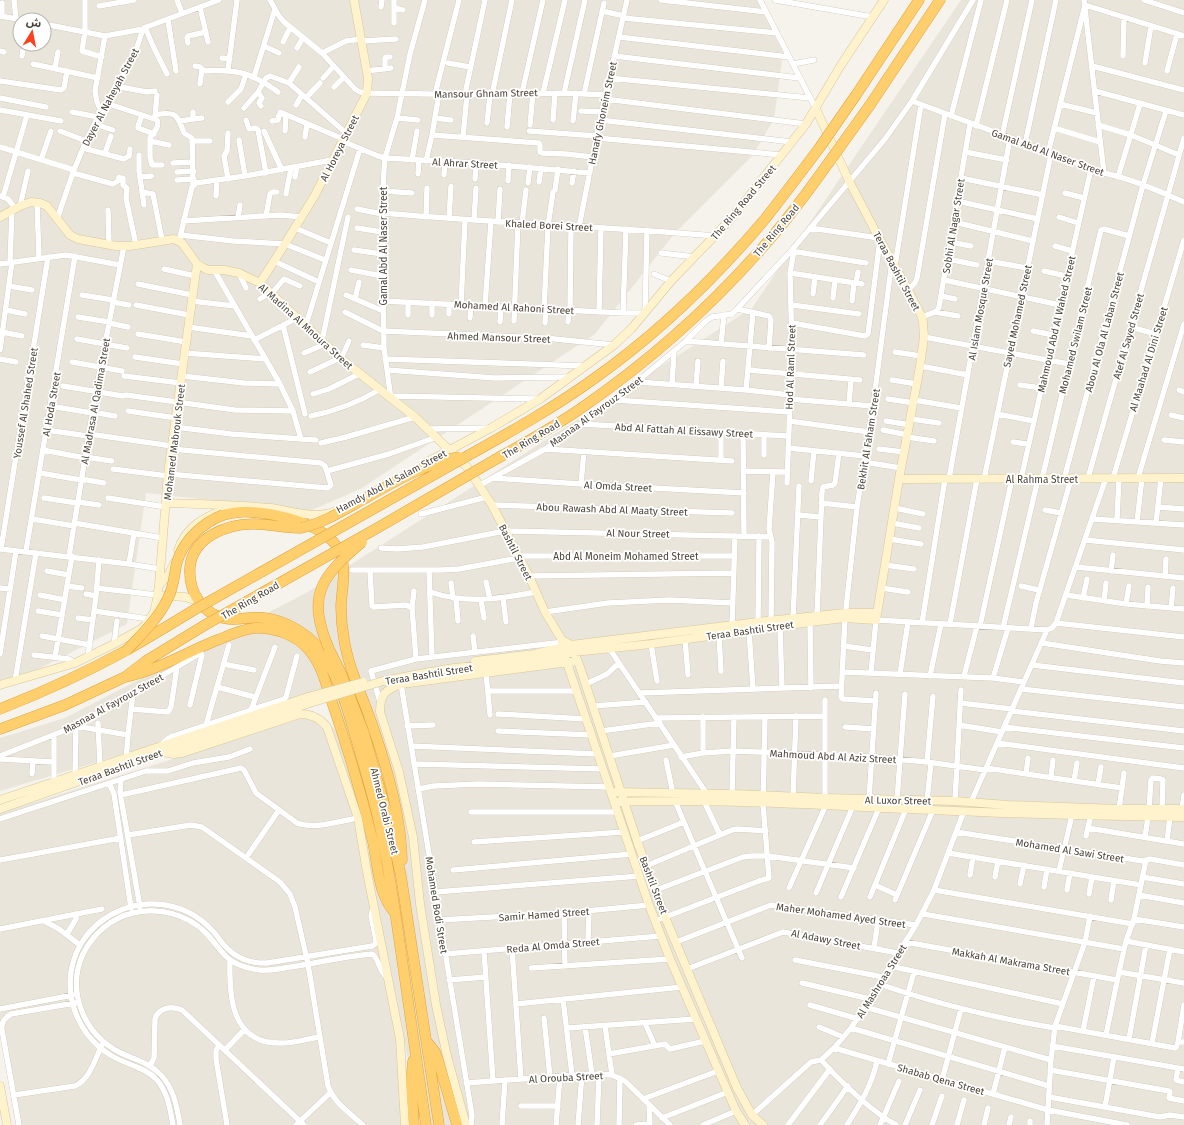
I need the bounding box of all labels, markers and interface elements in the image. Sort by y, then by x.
north arrow [12,12,52,52]
text: ش [25,15,42,30]
street label: Dayer Al Naheyah Street [80,46,142,148]
street label: Hanafy Ghoneim Street [586,60,620,166]
street label: Mansour Ghnam Street [434,87,538,101]
street label: Al Horeya Street [318,113,362,184]
street label: Gamal Abd Al Naser Street [990,127,1106,179]
street label: Al Ahrar Street [432,156,498,172]
street label: The Ring Road Street [708,162,778,242]
street label: Sobhi Al Nagar Street [941,177,967,275]
street label: Gamal Abd Al Naser Street [378,186,390,305]
street label: The Ring Road [751,201,801,259]
street label: Khaled Borei Street [505,218,593,234]
street label: Teraa Bashtil Street [870,230,922,314]
street label: Mahmoud Abd Al Wahed Street [1035,254,1079,394]
street label: Al Islam Mosque Street [966,257,996,361]
street label: Sayed Mohamed Street [1001,264,1035,369]
street label: Abou Al Ola Al Laban Street [1083,271,1127,394]
street label: Al Madina Al Mnoura Street [256,281,355,372]
street label: Mohamed Swilam Street [1057,285,1095,395]
street label: Atef Al Sayed Street [1111,292,1147,381]
street label: Mohamed Al Rahoni Street [453,299,575,317]
street label: Al Maahad Al Dini Street [1127,305,1171,413]
street label: Hod Al Raml Street [784,324,798,410]
street label: Ahmed Mansour Street [447,330,551,346]
street label: Al Madrasa Al Qadima Street [79,337,113,465]
street label: Youssef Al Shahed Street [11,346,41,460]
street label: Al Hoda Street [40,371,64,437]
street label: Masnaa Al Fayrouz Street [548,374,646,450]
street label: Mohamed Mabrouk Street [162,383,188,501]
street label: Bekhit Al Faham Street [855,387,883,491]
street label: The Ring Road [501,418,562,462]
street label: Abd Al Fattah Al Eissawy Street [615,421,754,441]
street label: Hamdy Abd Al Salam Street [334,447,449,516]
street label: Al Rahma Street [1006,474,1079,486]
street label: Al Omda Street [584,479,653,495]
street label: Abou Rawash Abd Al Maaty Street [536,501,688,519]
street label: Bashtil Street [496,523,534,583]
street label: Al Nour Street [606,527,670,541]
street label: Abd Al Moneim Mohamed Street [553,551,699,563]
street label: The Ring Road [219,579,282,622]
street label: Teraa Bashtil Street [706,619,795,643]
street label: Teraa Bashtil Street [385,662,474,688]
street label: Masnaa Al Fayrouz Street [61,671,166,736]
street label: Teraa Bashtil Street [77,747,164,789]
street label: Mahmoud Abd Al Aziz Street [769,748,897,766]
street label: Ahmed Orabi Street [367,767,401,856]
street label: Al Luxor Street [865,794,932,808]
street label: Mohamed Al Sawi Street [1015,836,1125,866]
street label: Bashtil Street [637,855,670,916]
street label: Mohamed Bodi Street [422,856,450,955]
street label: Maher Mohamed Ayed Street [775,901,907,931]
street label: Samir Hamed Street [498,906,590,924]
street label: Al Adawy Street [790,927,862,953]
street label: Reda Al Omda Street [506,936,601,956]
street label: Al Mashroaa Street [854,942,910,1021]
street label: Makkah Al Makrama Street [951,946,1071,978]
street label: Shabab Qena Street [896,1062,986,1098]
street label: Al Orouba Street [529,1070,604,1086]

